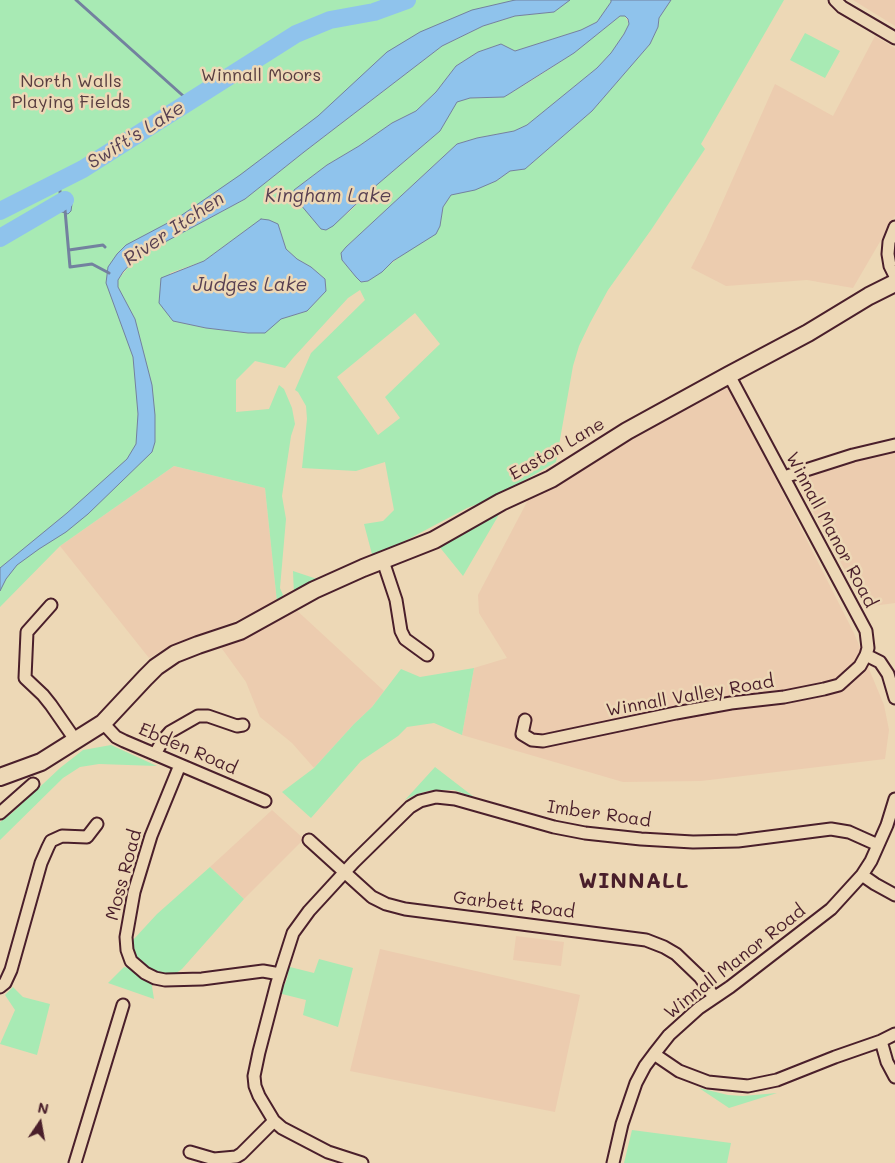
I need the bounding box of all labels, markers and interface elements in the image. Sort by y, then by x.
park label: Winnall Moors [201,64,321,86]
park label: North Walls Playing Fields [11,70,131,112]
water label: Swift's Lake [83,96,189,174]
water label: Kingham Lake [265,185,391,207]
water label: River Itchen [119,187,229,271]
water label: Judges Lake [193,274,307,296]
street label: Easton Lane [506,413,608,485]
street label: Winnall Manor Road [781,449,881,611]
street label: Winnall Valley Road [604,671,776,721]
street label: Ebden Road [135,719,241,779]
street label: Imber Road [546,796,652,832]
street label: Moss Road [102,827,146,923]
district label: WINNALL [578,868,690,894]
street label: Garbett Road [452,887,576,923]
street label: Winnall Manor Road [660,900,810,1024]
text: N [36,1097,50,1118]
north arrow [15,1098,65,1148]

